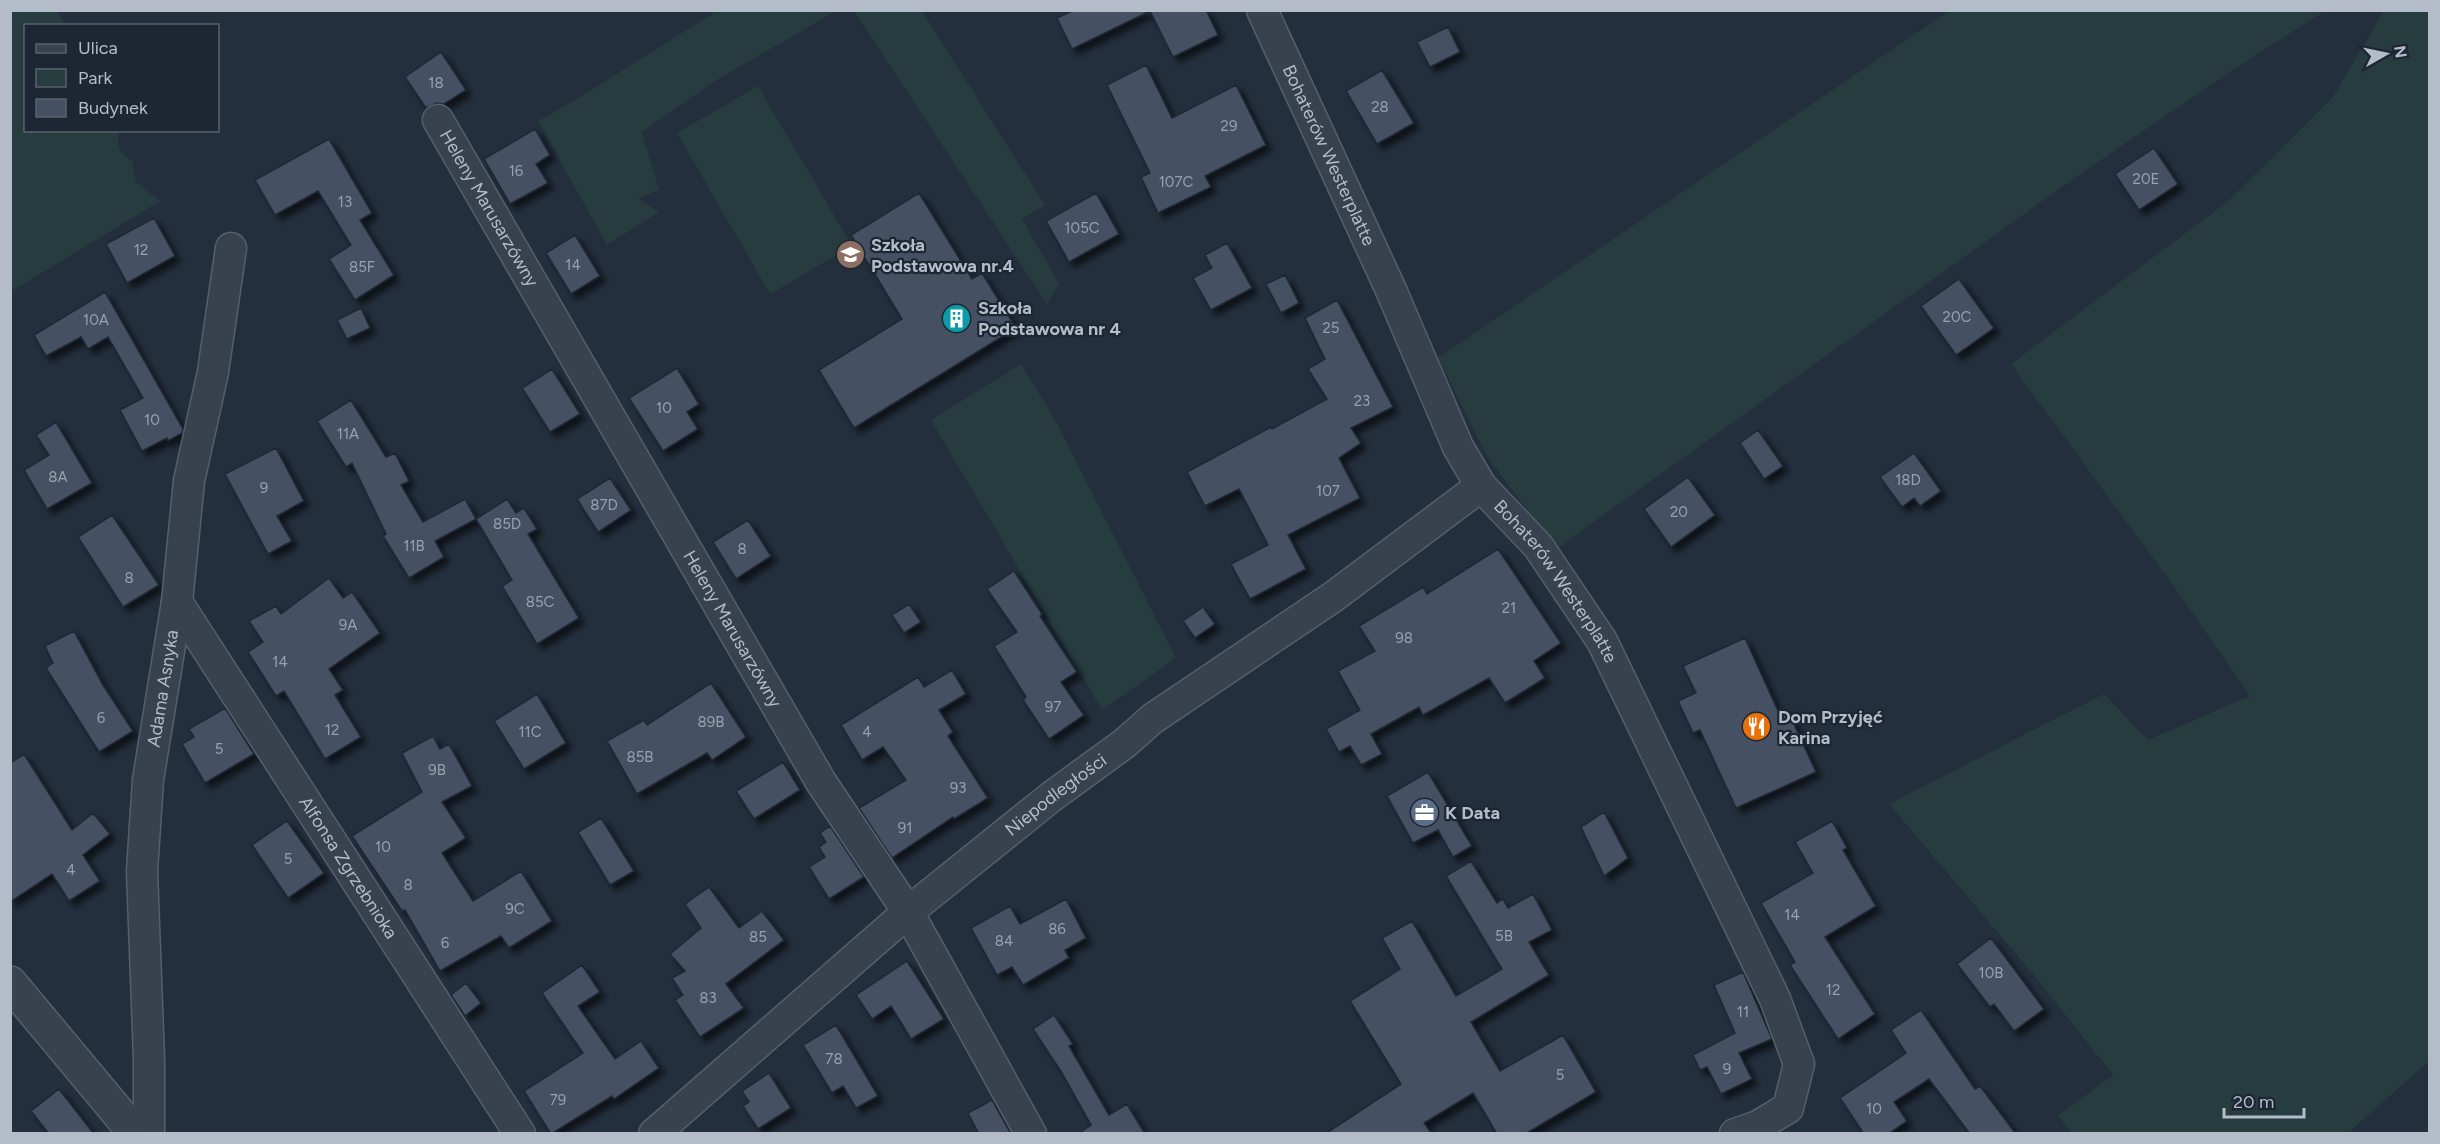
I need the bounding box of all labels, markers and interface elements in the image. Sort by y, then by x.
legend [24,24,219,132]
north arrow [2356,24,2416,84]
text: Ulica [78,37,118,59]
text: N [2390,44,2411,59]
street label: Bohaterów Westerplatte [1278,61,1380,249]
text: Park [78,67,113,89]
house number: 18 [428,74,444,92]
text: Budynek [78,97,148,119]
house number: 28 [1371,98,1389,116]
house number: 29 [1221,117,1237,135]
street label: Heleny Marusarzówny [435,126,543,291]
house number: 16 [509,162,524,180]
house number: 20E [2133,170,2159,188]
house number: 107C [1159,173,1194,191]
house number: 13 [338,193,352,211]
house number: 105C [1064,219,1100,237]
place label: Szkoła Podstawowa nr.4 [871,234,1014,277]
school or university icon: Szkoła Podstawowa nr.4 [834,239,866,271]
house number: 12 [134,241,148,259]
house number: 14 [565,256,581,274]
house number: 85F [349,258,375,276]
place label: Szkoła Podstawowa nr 4 [978,297,1121,340]
building icon: Szkoła Podstawowa nr 4 [941,302,973,334]
house number: 20C [1943,308,1972,326]
house number: 10A [83,311,109,329]
house number: 25 [1322,319,1340,337]
house number: 23 [1354,392,1370,410]
house number: 10 [656,399,672,417]
house number: 10 [144,411,160,429]
house number: 11A [337,425,359,443]
house number: 8A [48,468,68,486]
house number: 18D [1895,471,1921,489]
house number: 9 [260,479,268,497]
house number: 107 [1316,482,1340,500]
street label: Bohaterów Westerplatte [1489,495,1622,667]
house number: 87D [590,496,618,514]
house number: 20 [1670,503,1688,521]
house number: 85D [493,515,521,533]
house number: 11B [403,537,425,555]
house number: 8 [737,540,747,558]
street label: Heleny Marusarzówny [678,547,787,712]
house number: 8 [124,569,134,587]
house number: 85C [526,593,555,611]
house number: 21 [1502,599,1516,617]
house number: 9A [339,616,357,634]
street label: Adama Asnyka [143,628,183,749]
house number: 98 [1395,629,1413,647]
house number: 14 [272,653,288,671]
house number: 97 [1045,698,1061,716]
place label: Dom Przyjęć Karina [1778,706,1883,749]
house number: 6 [97,709,106,727]
restaurant icon: Dom Przyjęć Karina [1741,711,1773,743]
house number: 89B [698,713,724,731]
house number: 12 [325,721,339,739]
house number: 11C [518,723,542,741]
house number: 4 [862,723,872,741]
house number: 5 [215,740,223,758]
house number: 85B [626,748,654,766]
street label: Niepodległości [1001,749,1111,841]
house number: 9B [428,761,446,779]
house number: 93 [950,779,966,797]
street label: Alfonsa Zgrzebnioka [294,792,402,943]
office icon: K Data [1408,797,1440,829]
place label: K Data [1445,802,1500,824]
house number: 91 [898,819,912,837]
house number: 10 [375,838,391,856]
house number: 5 [284,850,292,868]
house number: 4 [66,861,76,879]
house number: 8 [403,876,413,894]
house number: 9C [505,900,525,918]
house number: 14 [1784,906,1800,924]
house number: 86 [1048,920,1066,938]
house number: 5B [1495,927,1513,945]
house number: 85 [749,928,767,946]
house number: 84 [995,932,1013,950]
house number: 6 [441,934,450,952]
house number: 10B [1979,964,2003,982]
house number: 12 [1826,981,1840,999]
house number: 83 [699,989,717,1007]
house number: 11 [1737,1003,1749,1021]
house number: 78 [825,1050,843,1068]
house number: 9 [1723,1060,1731,1078]
house number: 5 [1556,1066,1564,1084]
scale bar [2224,1081,2304,1119]
house number: 79 [550,1091,566,1109]
text: 20 m [2233,1091,2274,1113]
house number: 10 [1866,1100,1882,1118]

